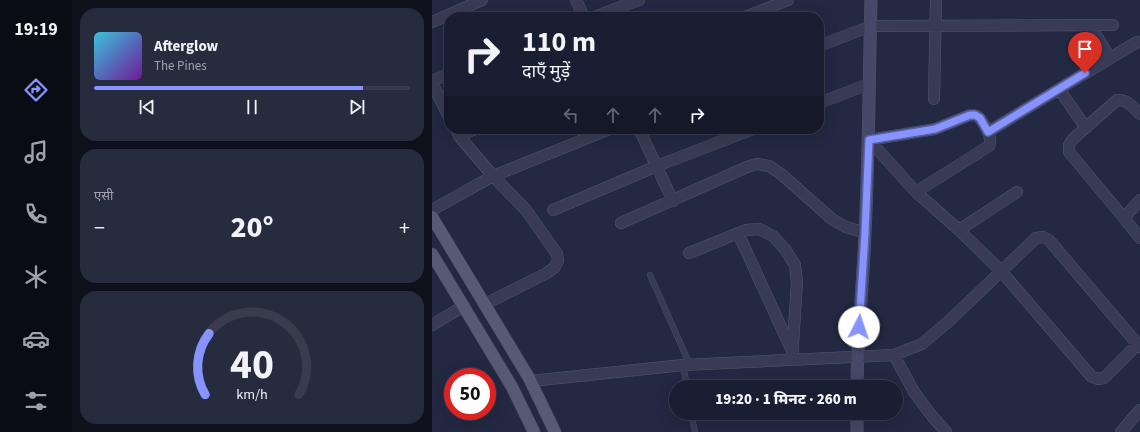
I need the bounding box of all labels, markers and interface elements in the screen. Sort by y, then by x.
text: 19:19 [14,17,58,42]
text: 110 m [522,22,596,62]
icon: right [456,28,508,80]
pin [1068,32,1102,73]
text: Afterglow [154,36,218,57]
icon: arrive [1074,38,1096,60]
text: The Pines [154,57,207,75]
text: दाएँ मुड़ें [522,59,570,84]
icon: directions [22,76,50,104]
icon: previous [136,96,158,118]
icon: pause [241,96,263,118]
icon: next [346,96,368,118]
icon: left [560,104,582,126]
icon: ahead [602,104,624,126]
icon: ahead [644,104,666,126]
icon: right [686,104,708,126]
icon: music [22,138,50,166]
text: एसी [94,187,113,205]
icon: phone [22,200,50,228]
text: 20° [230,206,274,249]
text: − [94,212,105,244]
text: + [399,212,410,244]
icon: climate [22,263,50,291]
position arrow [838,306,880,348]
icon: car [22,325,50,353]
text: 40 [230,335,274,395]
speed limit sign: 50 [444,368,496,420]
text: km/h [236,384,268,405]
icon: filters [22,387,50,415]
text: 19:20 · 1 मिनट · 260 m [715,389,857,410]

